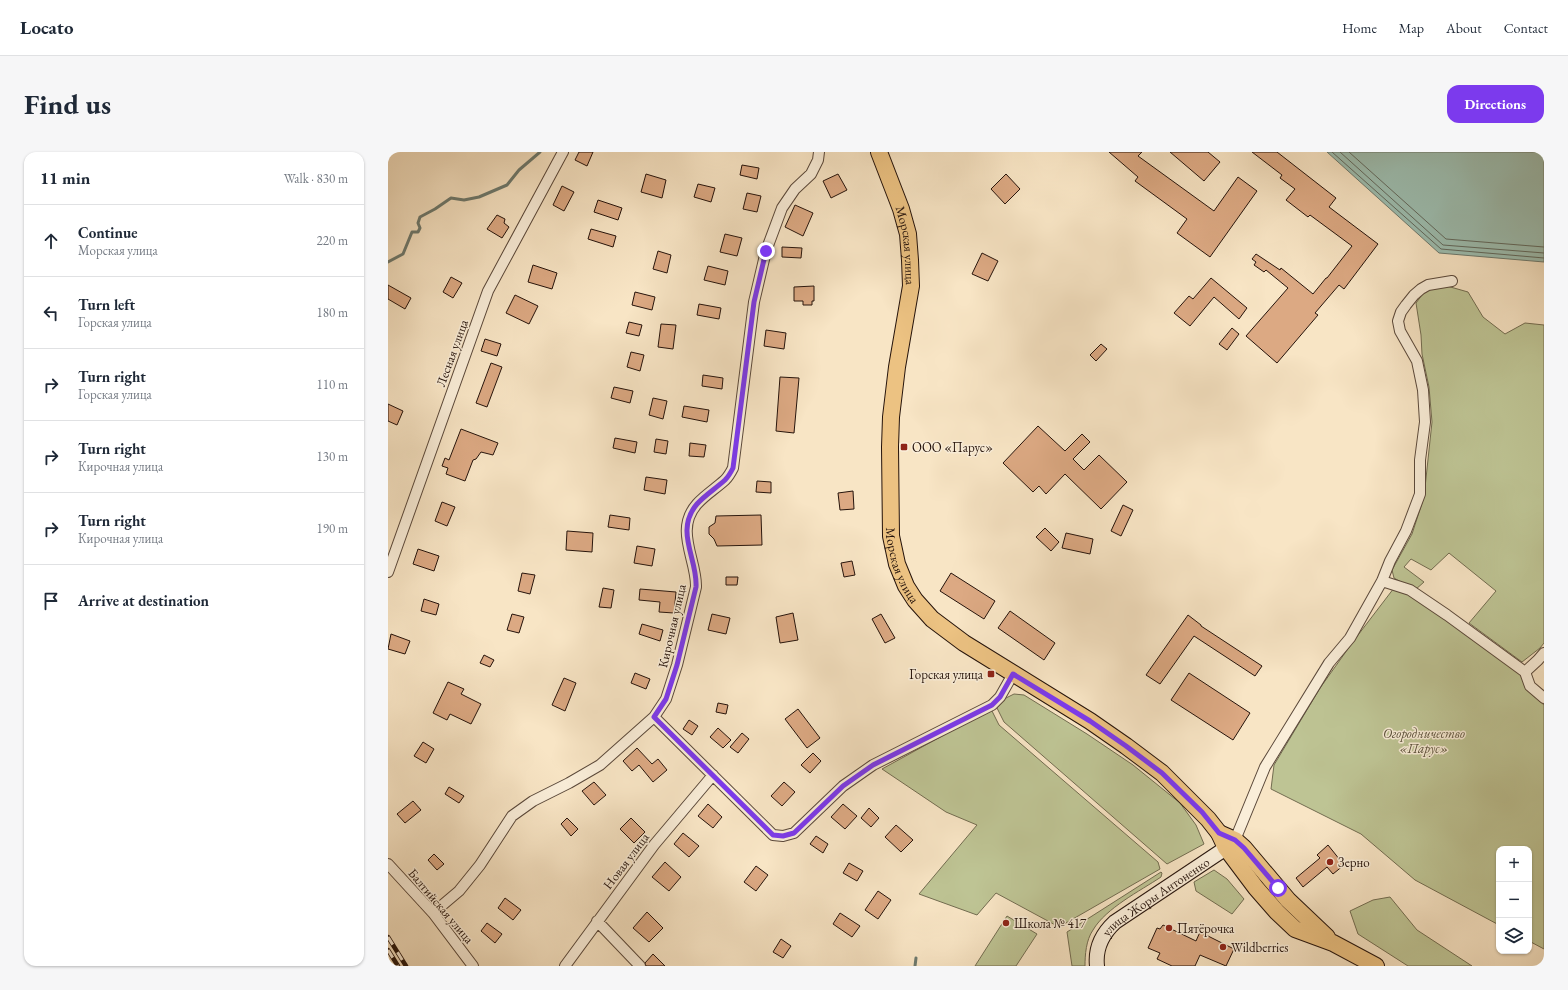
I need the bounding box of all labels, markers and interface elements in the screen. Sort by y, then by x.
text: Locato [20,15,74,40]
text: Home [1342,19,1377,37]
text: Map [1399,19,1424,37]
text: About [1446,19,1482,37]
text: Contact [1504,19,1548,37]
button: Directions [1447,85,1544,123]
text: Find us [24,86,111,122]
text: 11 min [40,167,90,189]
text: Walk · 830 m [284,170,348,187]
street label: Морская улица [892,204,919,286]
text: Continue [78,223,138,242]
icon: ahead [40,230,62,252]
text: 220 m [317,232,348,249]
text: Морская улица [78,242,158,259]
route end [757,242,775,260]
text: Turn left [78,295,135,314]
icon: left [40,302,62,324]
text: 180 m [317,304,348,321]
text: Горская улица [78,314,152,331]
street label: Лесная улица [432,316,472,389]
text: Turn right [78,367,146,386]
icon: right [40,374,62,396]
text: 110 m [317,376,348,393]
text: Горская улица [78,386,152,403]
text: Turn right [78,439,146,458]
place label: ООО «Парус» [912,439,993,456]
marker: ООО «Парус» [899,442,909,452]
icon: right [40,446,62,468]
text: 130 m [317,448,348,465]
text: Кирочная улица [78,458,163,475]
text: Turn right [78,511,146,530]
icon: right [40,518,62,540]
text: 190 m [317,520,348,537]
street label: Морская улица [882,527,924,607]
text: Кирочная улица [78,530,163,547]
street label: Кирочная улица [654,582,690,669]
icon: arrive [40,590,62,612]
text: Arrive at destination [78,591,209,610]
place label: Горская улица [909,666,984,683]
marker: Горская улица [986,669,996,679]
park label: Огородничество «Парус» [1383,725,1465,757]
street label: Новая улица [599,829,653,893]
map controls [1496,846,1532,954]
button: + [1496,846,1532,882]
street label: улица Жоры Антоненко [1097,853,1212,939]
place label: Зерно [1338,854,1370,871]
marker: Зерно [1325,857,1335,867]
street label: Балтийская улица [405,865,478,948]
route start [1269,879,1287,897]
button: − [1496,882,1532,918]
place label: Школа № 417 [1014,915,1087,932]
marker: Школа № 417 [1001,918,1011,928]
button: layers [1496,918,1532,954]
place label: Пятёрочка [1177,920,1235,937]
marker: Пятёрочка [1164,923,1174,933]
place label: Wildberries [1231,939,1288,956]
marker: Wildberries [1218,942,1228,952]

